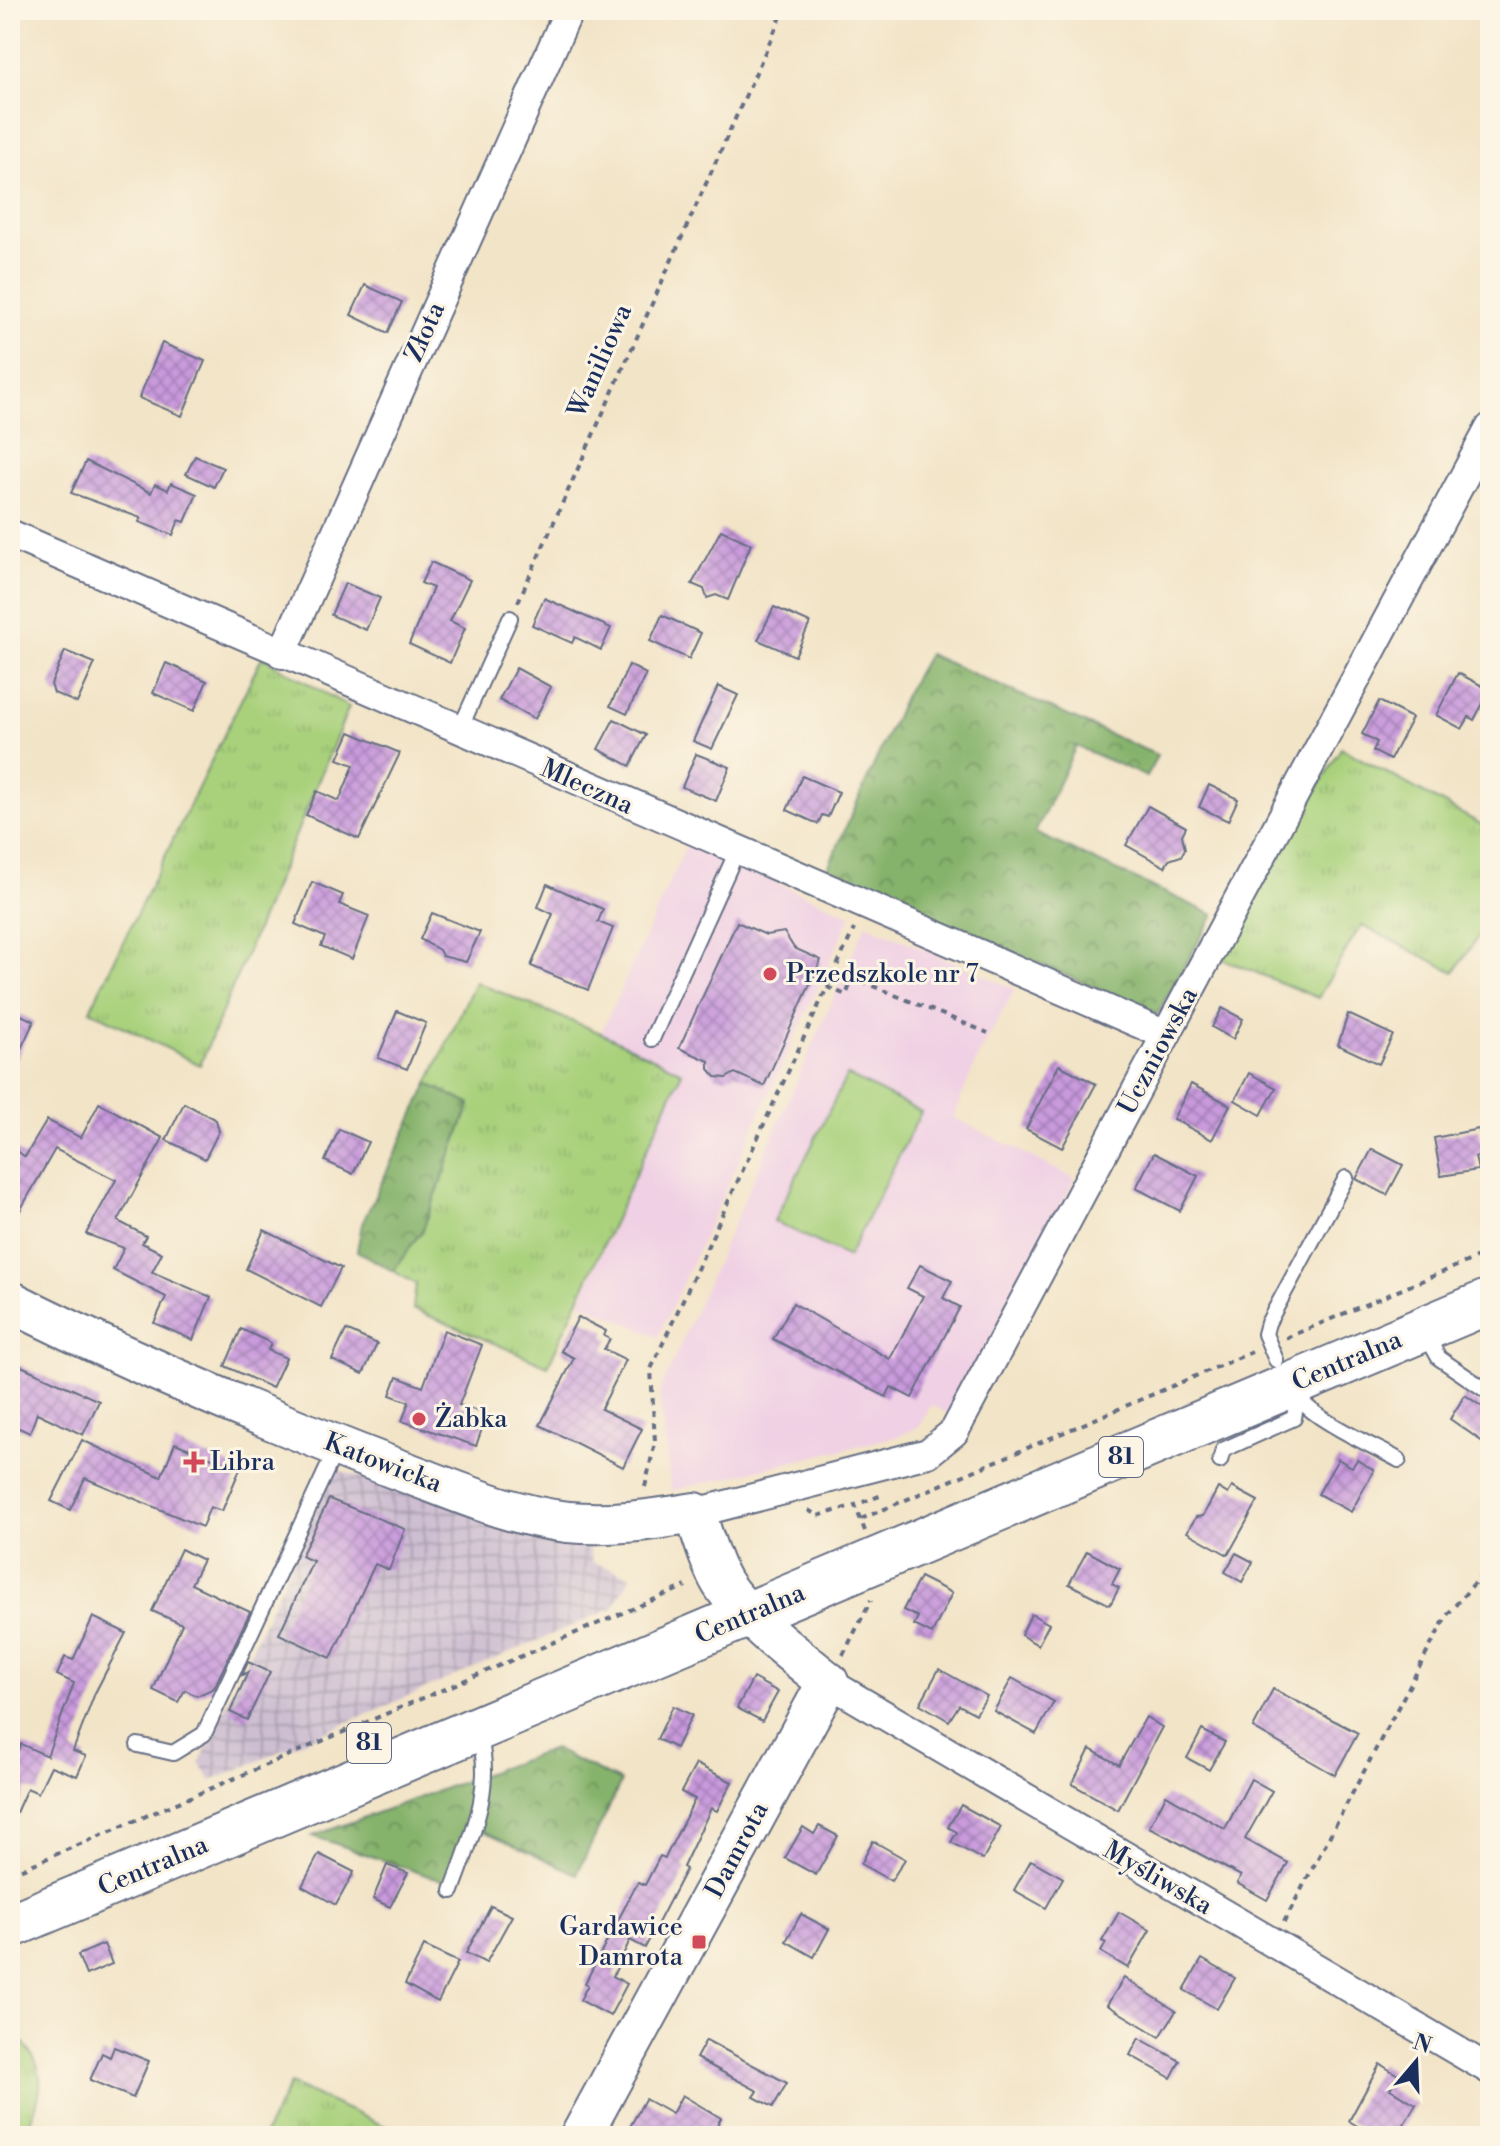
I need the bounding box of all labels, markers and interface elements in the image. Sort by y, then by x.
street label: Złota [398,296,453,367]
street label: Waniliowa [560,299,640,424]
street label: Mleczna [536,752,639,822]
place label: Przedszkole nr 7 [786,958,979,990]
marker: Przedszkole nr 7 [761,965,779,983]
street label: Uczniowska [1111,981,1205,1120]
street label: Centralna [1287,1323,1408,1398]
place label: Żabka [435,1402,508,1435]
marker: Żabka [410,1410,428,1428]
street label: Katowicka [320,1426,447,1500]
road number: 81 [1099,1437,1143,1477]
place label: Libra [210,1446,276,1478]
marker: Libra [185,1453,203,1471]
street label: Centralna [690,1576,811,1651]
road number: 81 [347,1723,391,1763]
street label: Damrota [698,1796,776,1904]
street label: Centralna [93,1828,214,1903]
street label: Myśliwska [1098,1834,1219,1922]
place label: Gardawice Damrota [559,1911,684,1973]
marker: Gardawice Damrota [690,1933,708,1951]
north arrow [1376,2022,1456,2102]
text: N [1409,2029,1435,2060]

